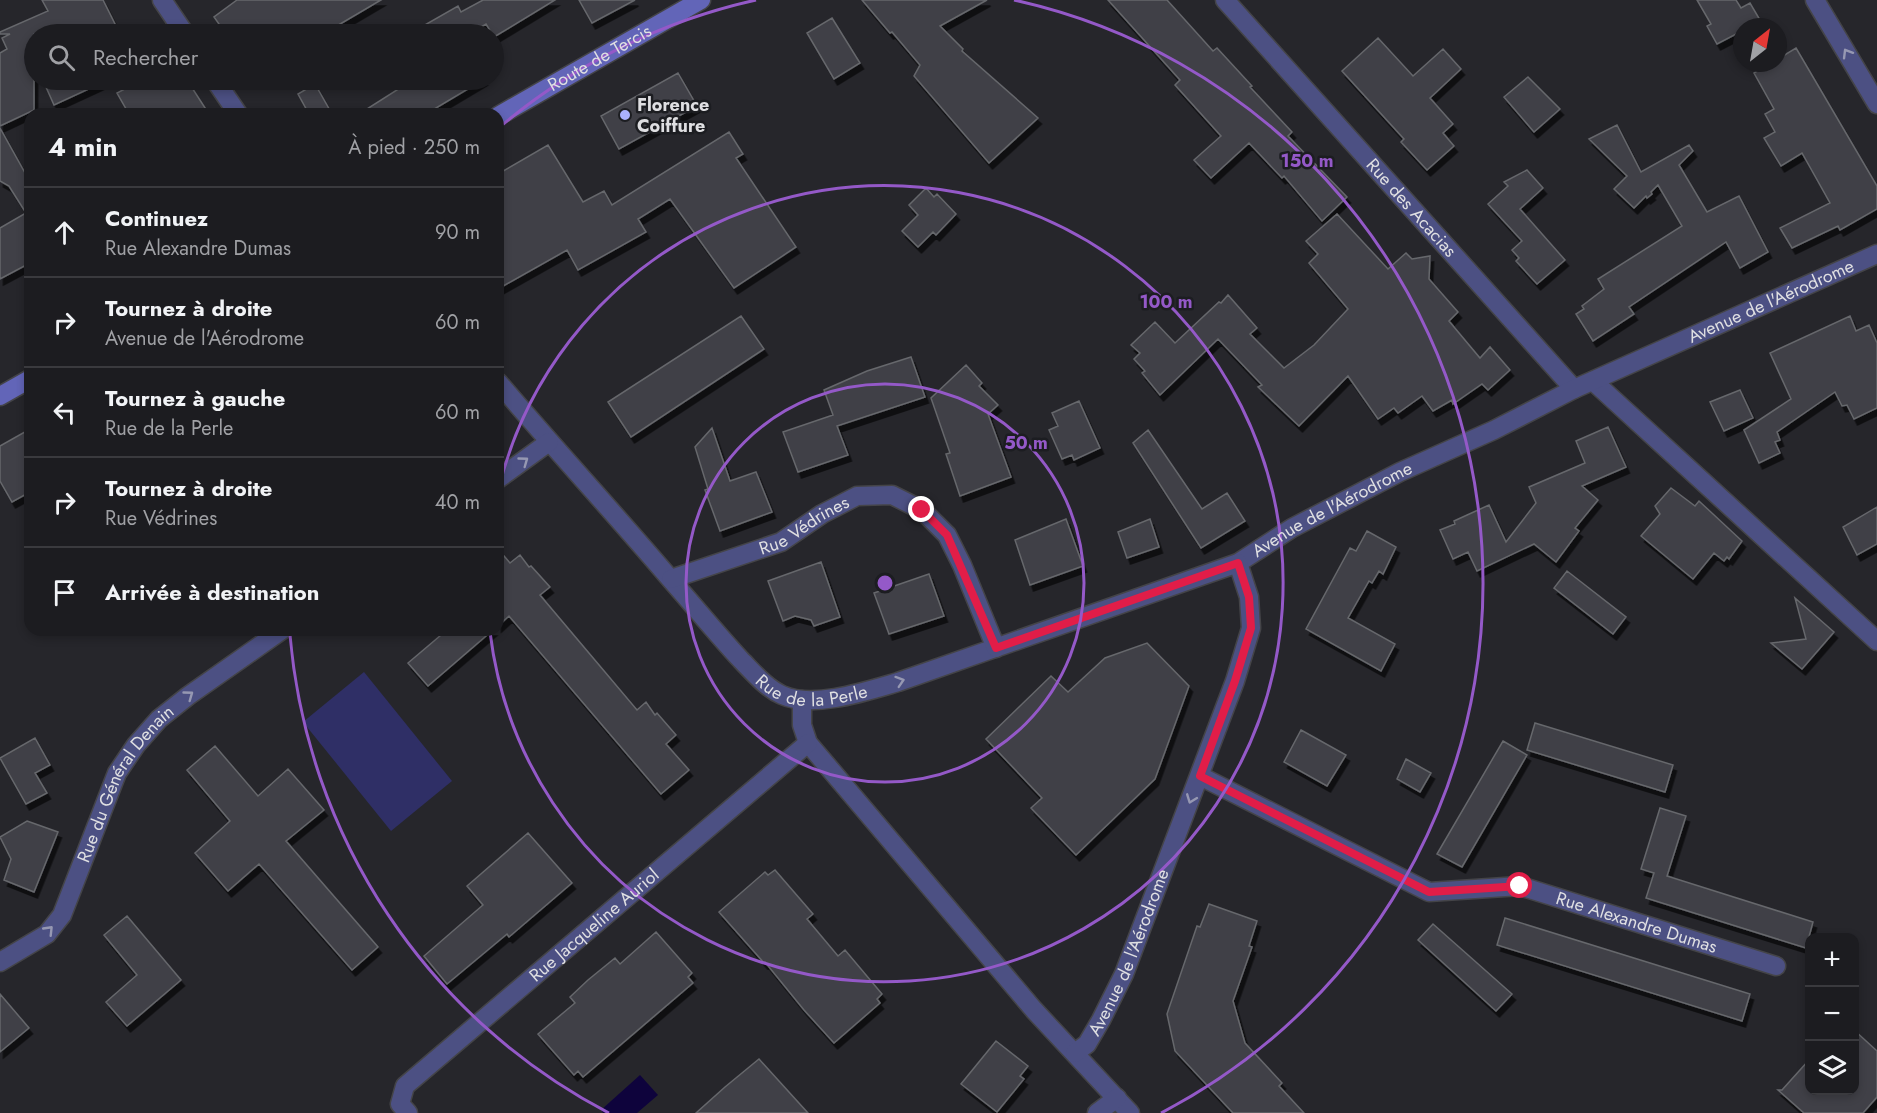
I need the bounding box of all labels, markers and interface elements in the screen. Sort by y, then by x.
street label: Route de Tercis [543,18,656,98]
north arrow [1733,18,1787,72]
search box [24,24,504,90]
icon: search [45,41,78,74]
text: Rechercher [93,41,198,73]
one-way arrow [1843,49,1854,59]
place label: Florence Coiffure [637,92,709,139]
marker: Florence Coiffure [618,108,632,122]
text: 4 min [48,128,117,166]
text: À pied · 250 m [348,133,480,162]
text: 150 m [1281,148,1333,174]
street label: Rue des Acacias [1360,153,1463,263]
text: Continuez [105,202,208,234]
icon: ahead [48,216,81,249]
text: 90 m [435,218,480,247]
text: Rue Alexandre Dumas [105,234,291,263]
street label: Avenue de l'Aérodrome [1684,253,1858,350]
text: 100 m [1139,289,1193,315]
text: Tournez à droite [105,292,272,324]
icon: right [48,306,81,339]
text: 60 m [435,308,480,337]
text: Avenue de l'Aérodrome [105,324,304,353]
text: Tournez à gauche [105,382,285,414]
icon: left [48,396,81,429]
text: 60 m [435,398,480,427]
text: Rue de la Perle [105,414,233,443]
text: 50 m [1004,430,1048,456]
street label: Avenue de l'Aérodrome [1247,455,1416,564]
one-way arrow [517,457,528,468]
text: Tournez à droite [105,472,272,504]
icon: right [48,486,81,519]
text: 40 m [435,488,480,517]
street label: Rue Védrines [755,489,854,562]
route end [908,496,934,522]
text: Rue Védrines [105,504,217,533]
centre of rings [875,573,895,593]
icon: arrive [48,576,81,609]
text: Arrivée à destination [105,576,319,608]
street label: Rue de la Perle [750,668,870,713]
one-way arrow [894,676,905,688]
one-way arrow [182,692,193,703]
street label: Rue du Général Denain [71,699,180,866]
one-way arrow [1186,793,1199,804]
street label: Rue Jacqueline Auriol [523,862,665,988]
street label: Avenue de l'Aérodrome [1081,865,1176,1041]
route start [1506,872,1532,898]
street label: Rue Alexandre Dumas [1553,885,1720,960]
one-way arrow [41,927,52,938]
map controls [1805,933,1859,1095]
button: + [1805,933,1859,987]
button: − [1805,987,1859,1041]
button: layers [1805,1041,1859,1095]

